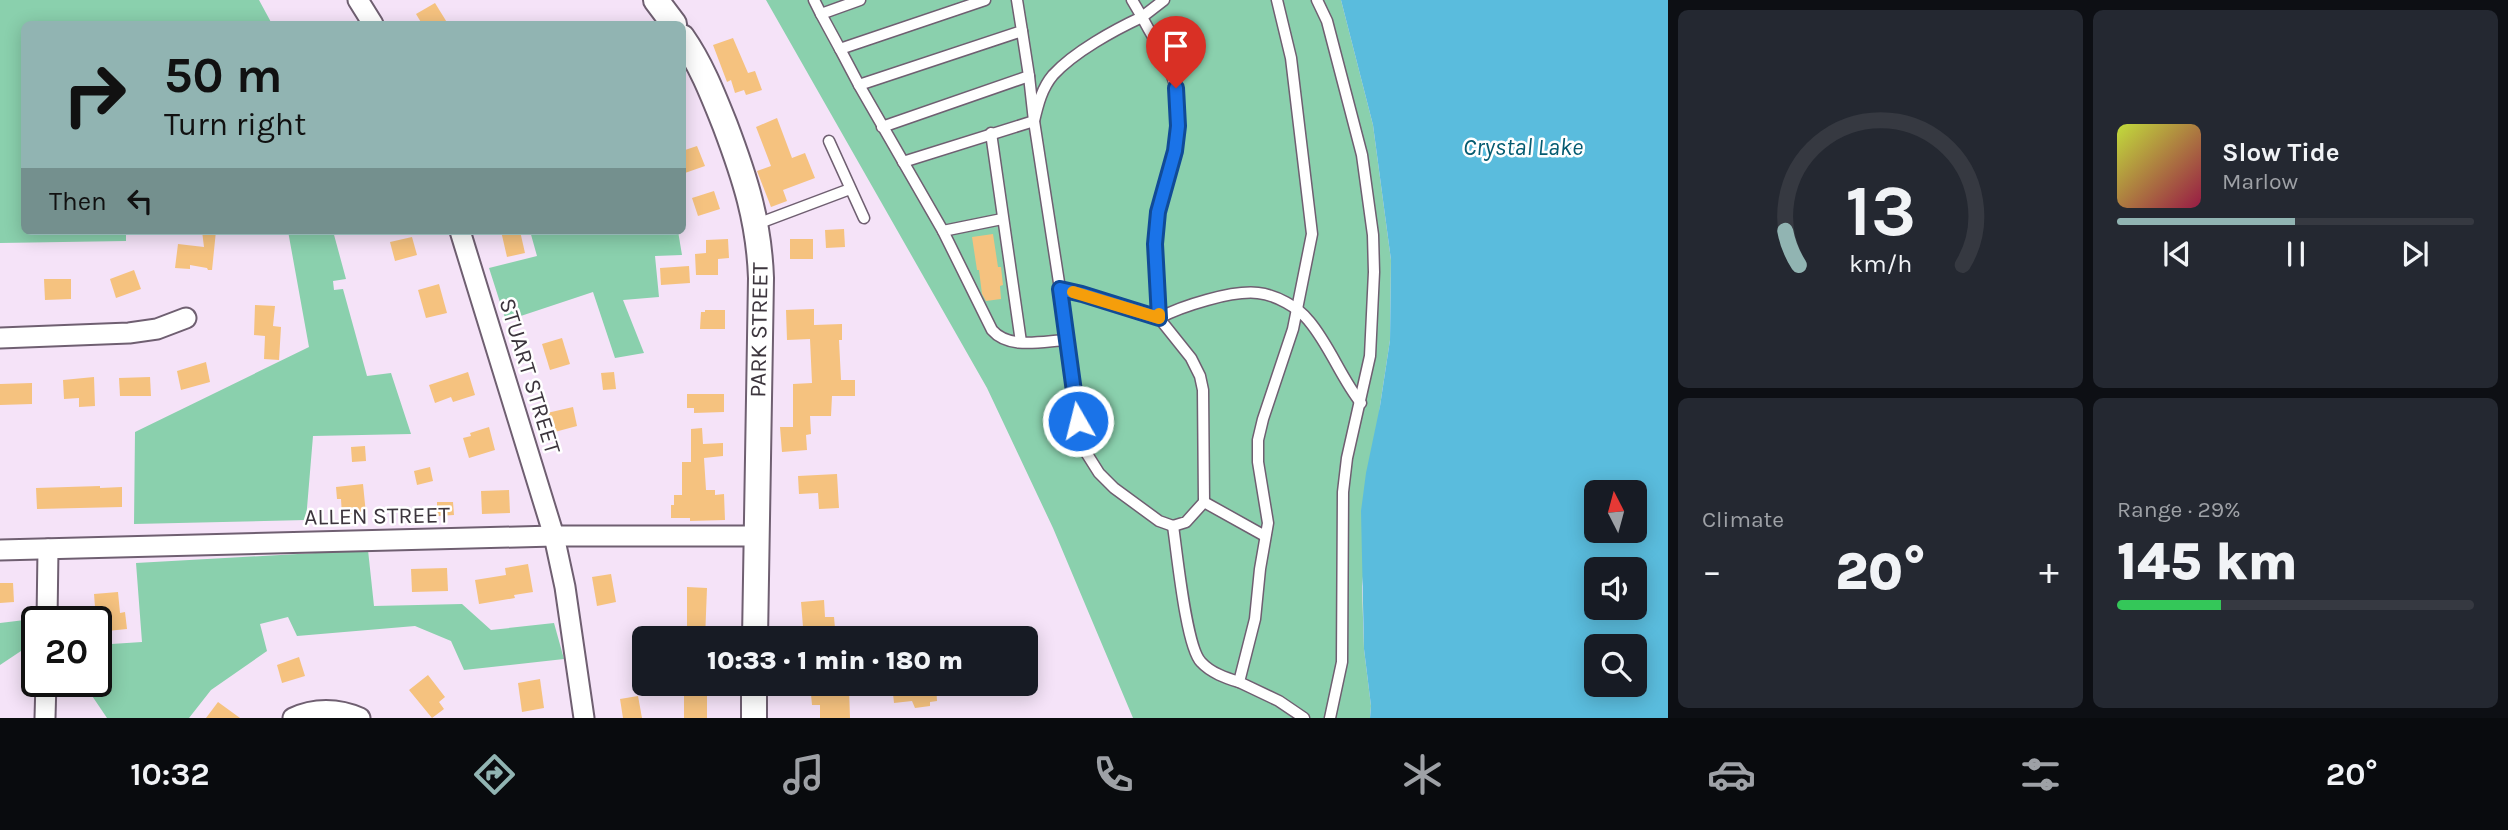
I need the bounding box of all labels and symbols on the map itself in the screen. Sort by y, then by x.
pin [1146,16,1206,88]
water label: Crystal Lake [1463,133,1583,161]
street label: PARK STREET [744,262,774,398]
street label: STUART STREET [493,295,567,458]
position arrow [1041,384,1115,458]
north arrow [1584,480,1647,542]
street label: ALLEN STREET [304,501,451,531]
speed limit sign: 20 [21,606,112,697]

